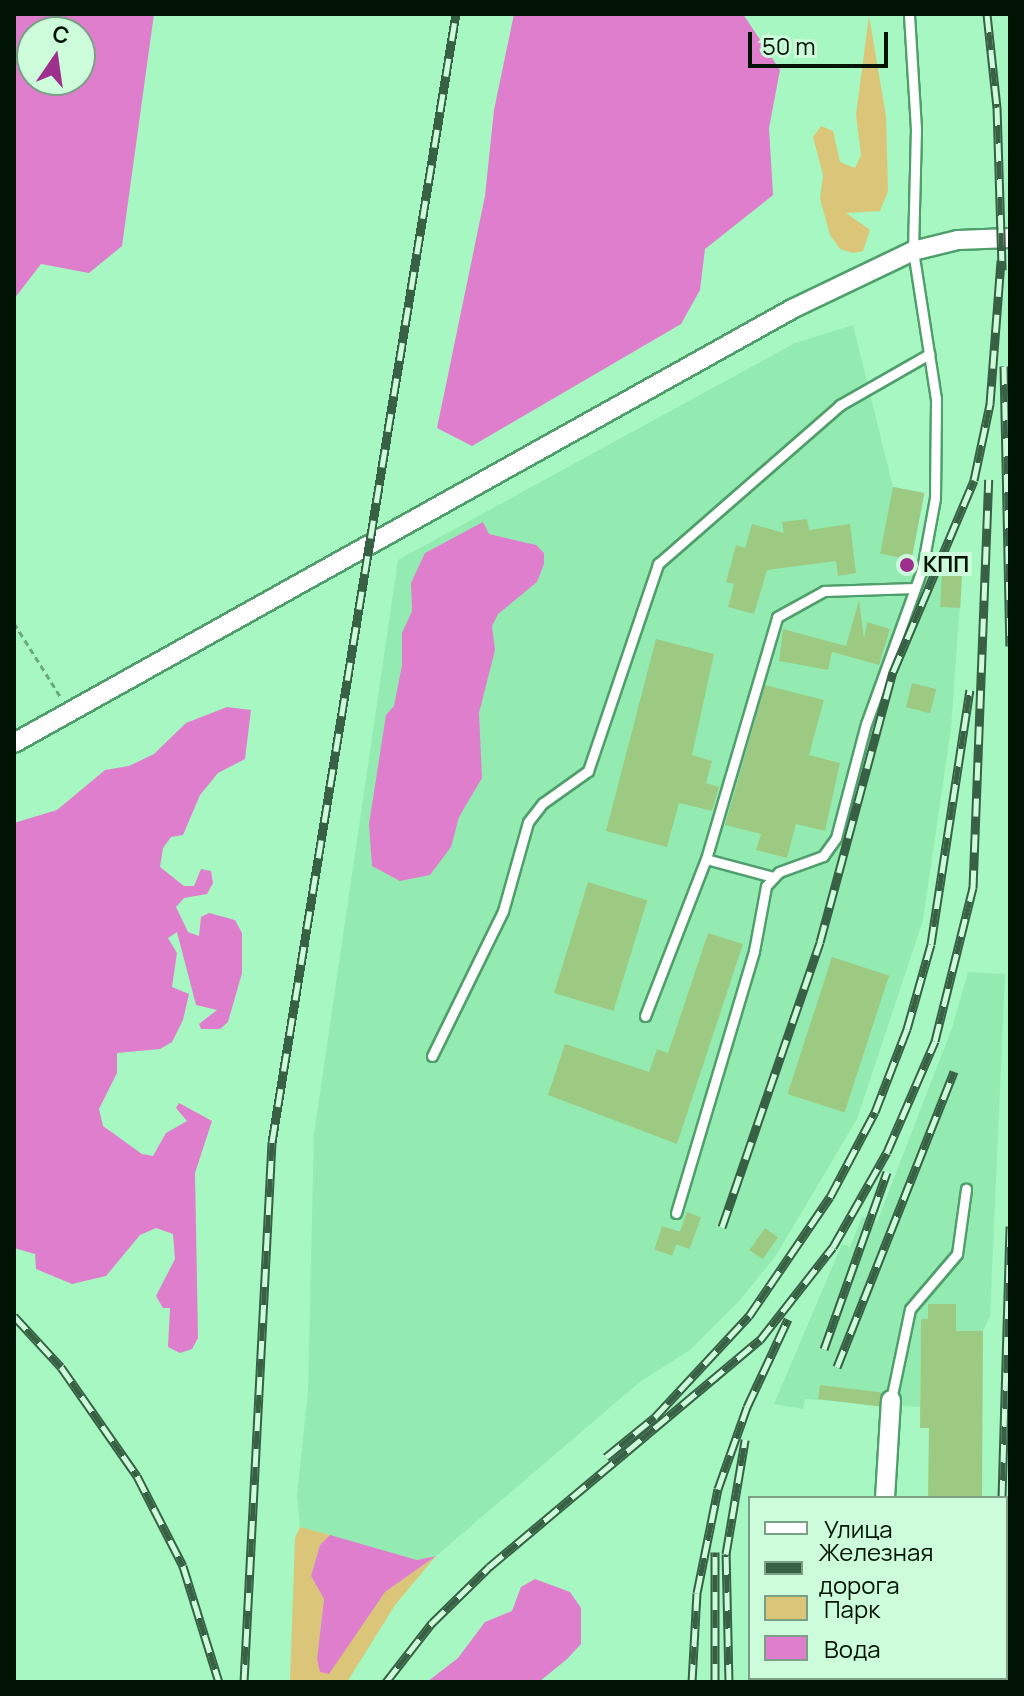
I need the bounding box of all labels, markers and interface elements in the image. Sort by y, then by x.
north arrow [16,16,96,96]
scale bar [752,16,892,66]
text: С [50,18,72,51]
text: 50 m [762,29,816,62]
place label: КПП [923,552,969,578]
marker: КПП [898,556,916,574]
legend [748,1496,1008,1680]
text: Улица [824,1512,893,1545]
text: Железная дорога [819,1535,934,1601]
text: Парк [824,1592,880,1625]
text: Вода [824,1632,881,1665]

